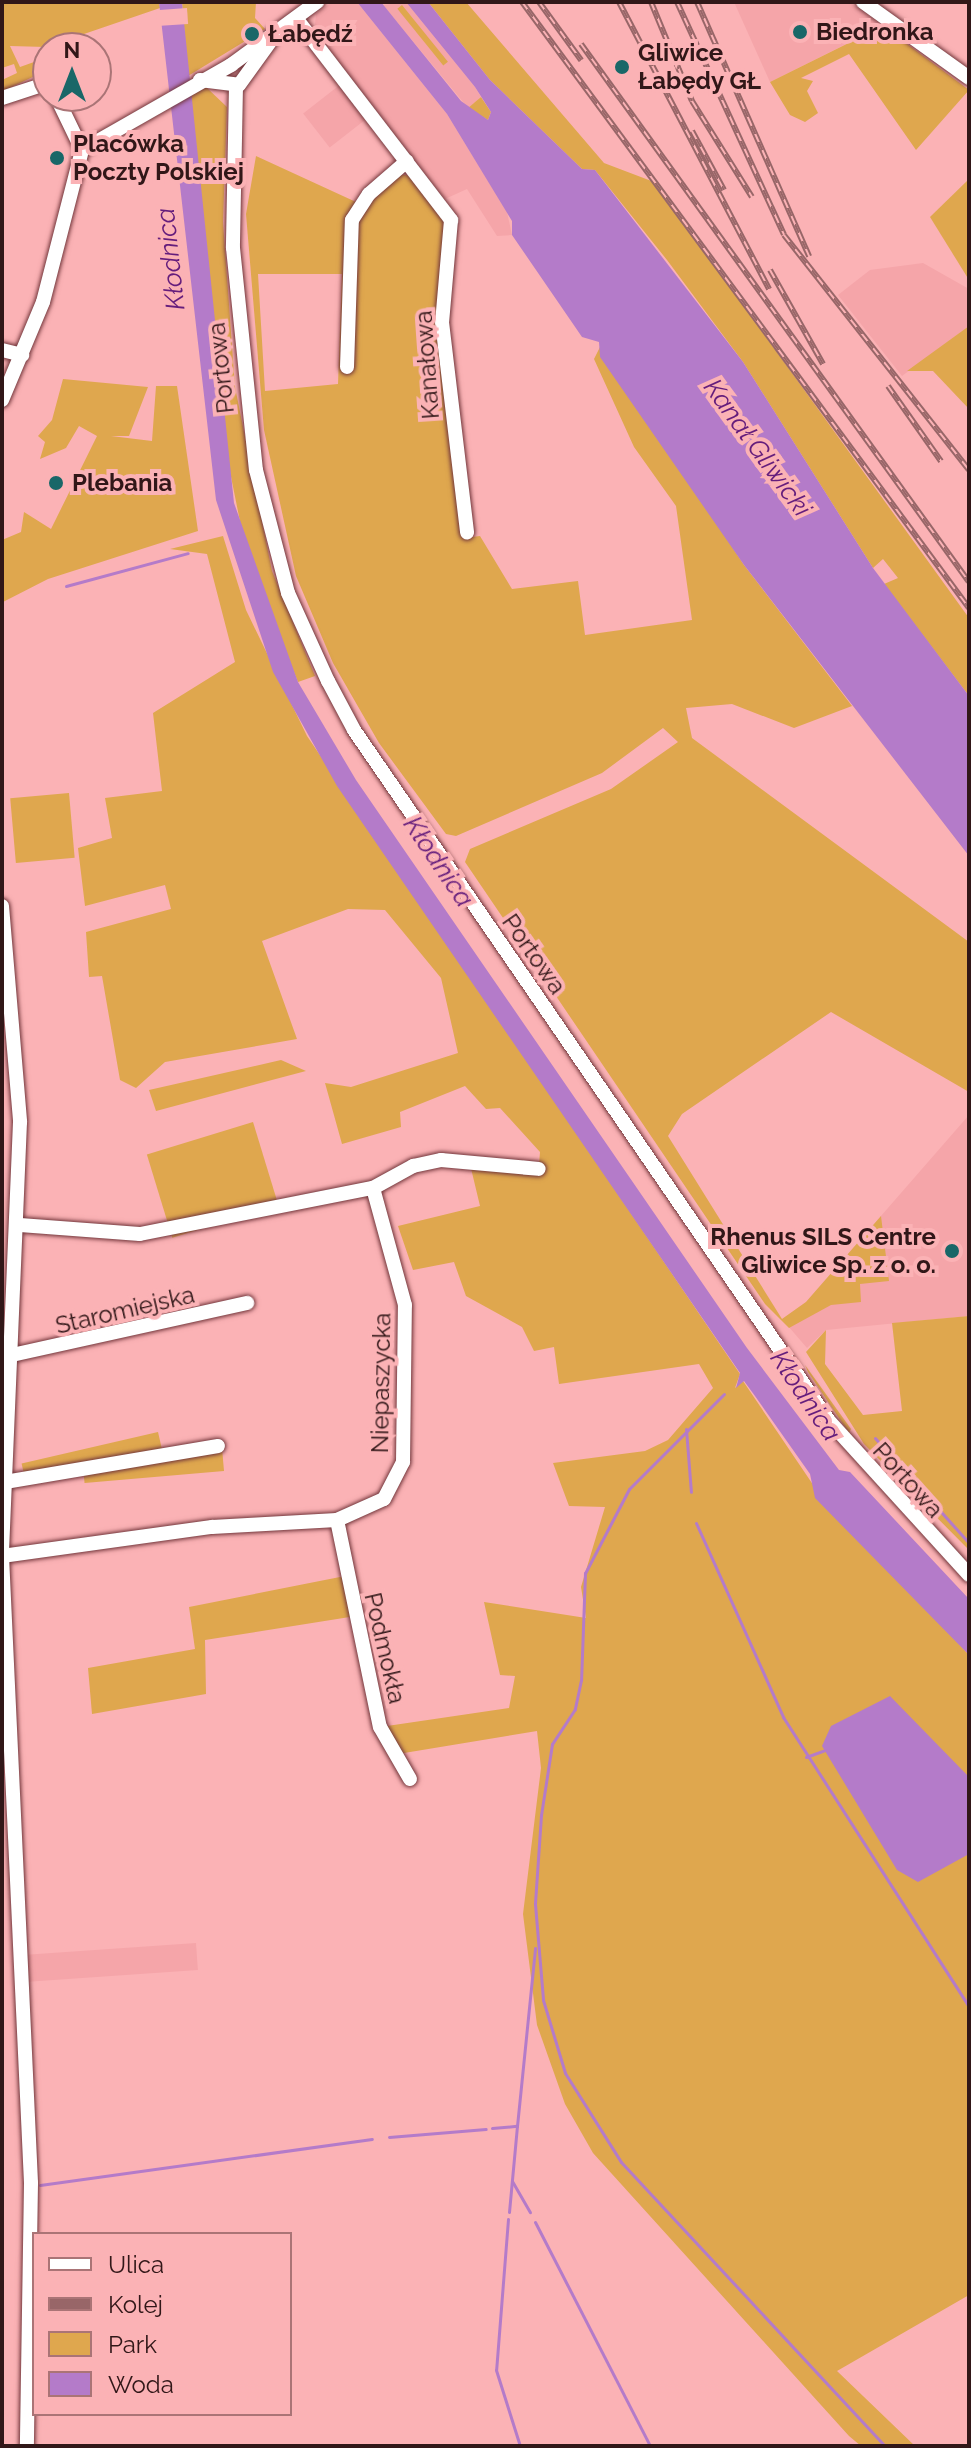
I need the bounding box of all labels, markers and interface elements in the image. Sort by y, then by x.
place label: Biedronka [816,18,934,46]
place label: Łabędź [268,20,353,48]
marker: Biedronka [791,23,809,41]
marker: Łabędź [243,25,261,43]
north arrow [32,32,112,112]
text: N [64,37,80,63]
place label: Gliwice Łabędy GŁ [638,39,762,95]
marker: Gliwice Łabędy GŁ [613,58,631,76]
place label: Placówka Poczty Polskiej [73,130,245,186]
marker: Placówka Poczty Polskiej [48,149,66,167]
water label: Kłodnica [150,206,192,312]
street label: Kanałowa [409,310,445,420]
street label: Portowa [202,321,240,415]
water label: Kanał Gliwicki [696,373,818,523]
place label: Plebania [72,469,172,497]
marker: Plebania [47,474,65,492]
water label: Kłodnica [396,811,480,913]
street label: Portowa [496,908,572,1000]
place label: Rhenus SILS Centre Gliwice Sp. z o. o. [710,1223,936,1279]
marker: Rhenus SILS Centre Gliwice Sp. z o. o. [943,1242,961,1260]
street label: Staromiejska [53,1280,197,1340]
street label: Niepaszycka [365,1312,397,1454]
water label: Kłodnica [763,1345,847,1447]
street label: Portowa [867,1436,949,1524]
street label: Podmokła [358,1590,412,1706]
legend [32,2232,292,2416]
text: Ulica [108,2250,164,2279]
text: Kolej [108,2290,163,2319]
text: Park [108,2330,157,2359]
text: Woda [108,2370,174,2399]

